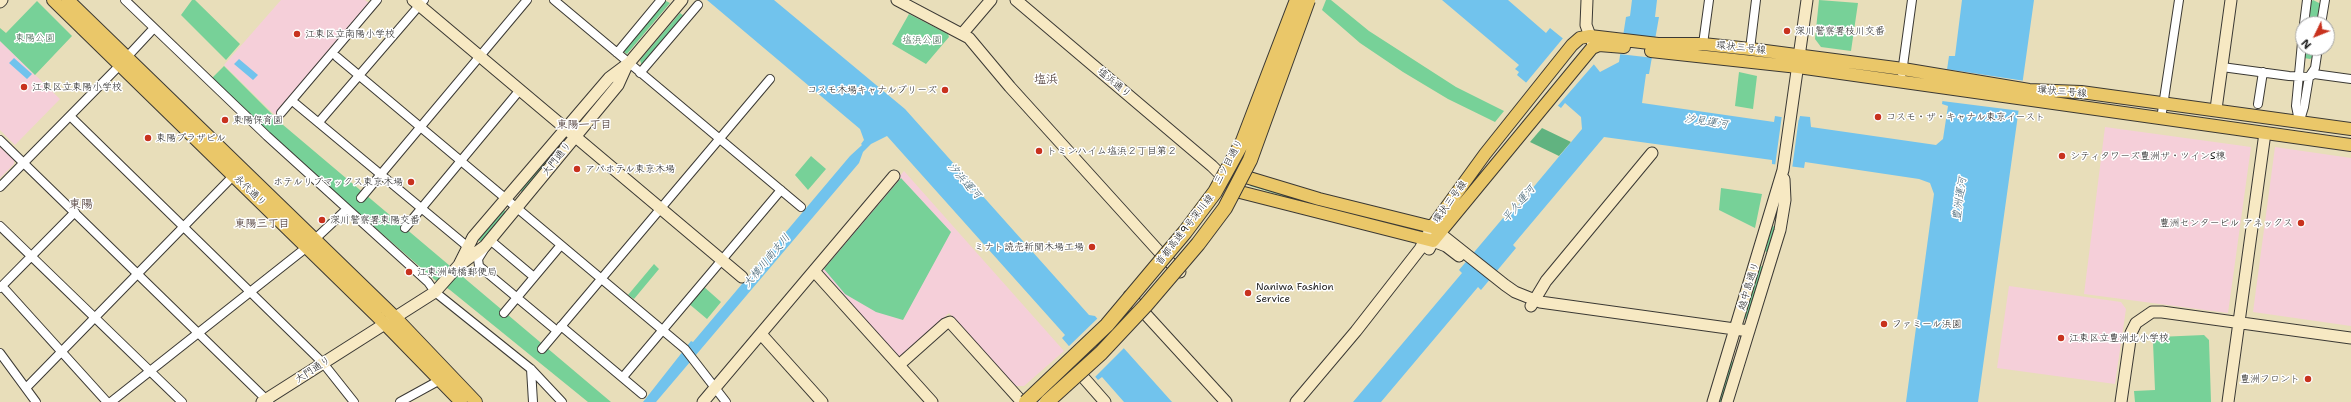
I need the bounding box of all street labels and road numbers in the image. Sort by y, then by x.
street label: 環状三号線 [1716,39,1766,57]
street label: 塩浜通り [1095,66,1133,100]
street label: 環状三号線 [2037,84,2087,100]
street label: 三ツ目通り [1212,137,1246,187]
street label: 大門通り [540,140,574,178]
street label: 永代通り [231,173,269,209]
street label: 環状三号線 [1430,178,1470,226]
street label: 首都高速9号深川線 [1153,192,1217,268]
street label: 越中島通り [1736,260,1762,312]
street label: 大門通り [293,354,333,386]

